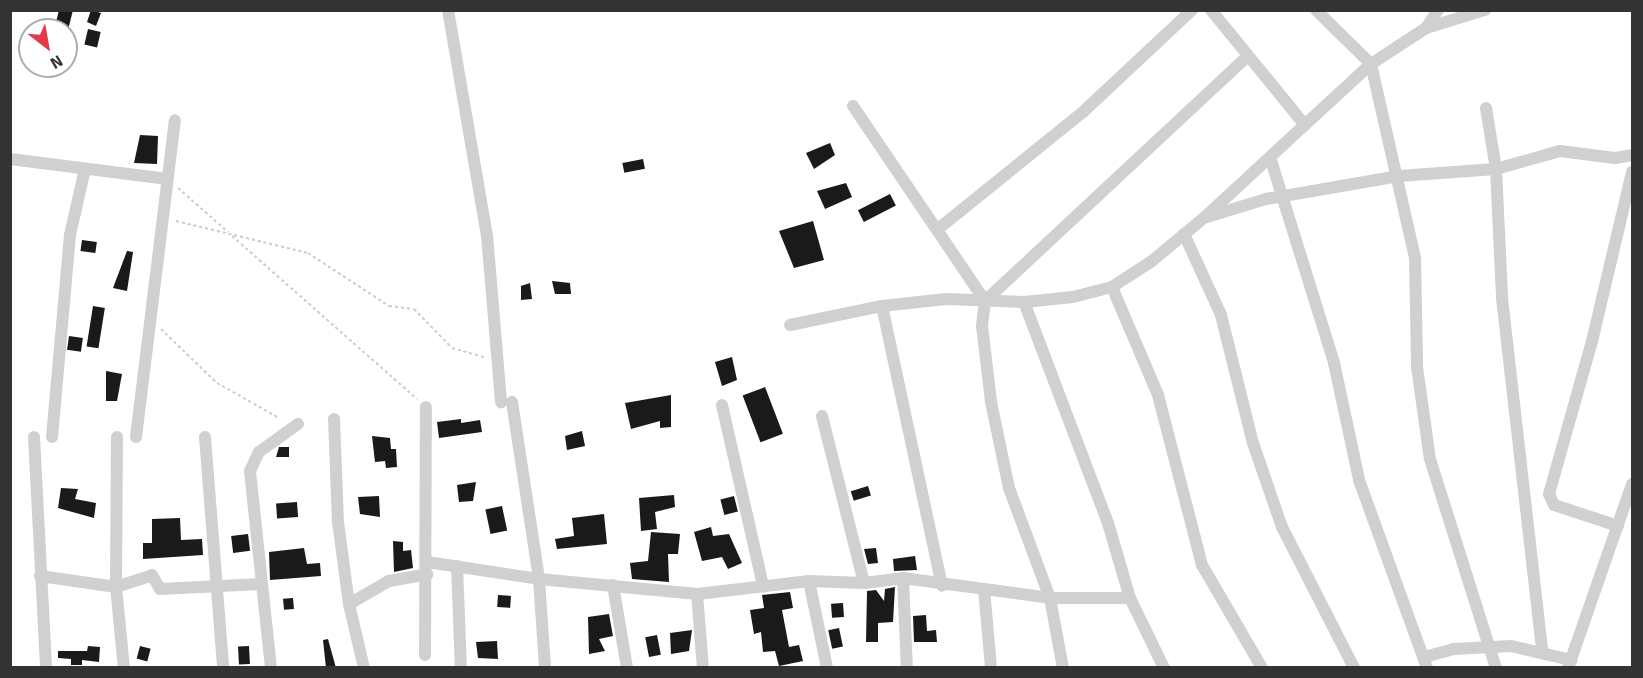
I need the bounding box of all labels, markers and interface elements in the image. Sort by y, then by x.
north arrow [18,18,78,78]
text: N [46,50,66,73]

